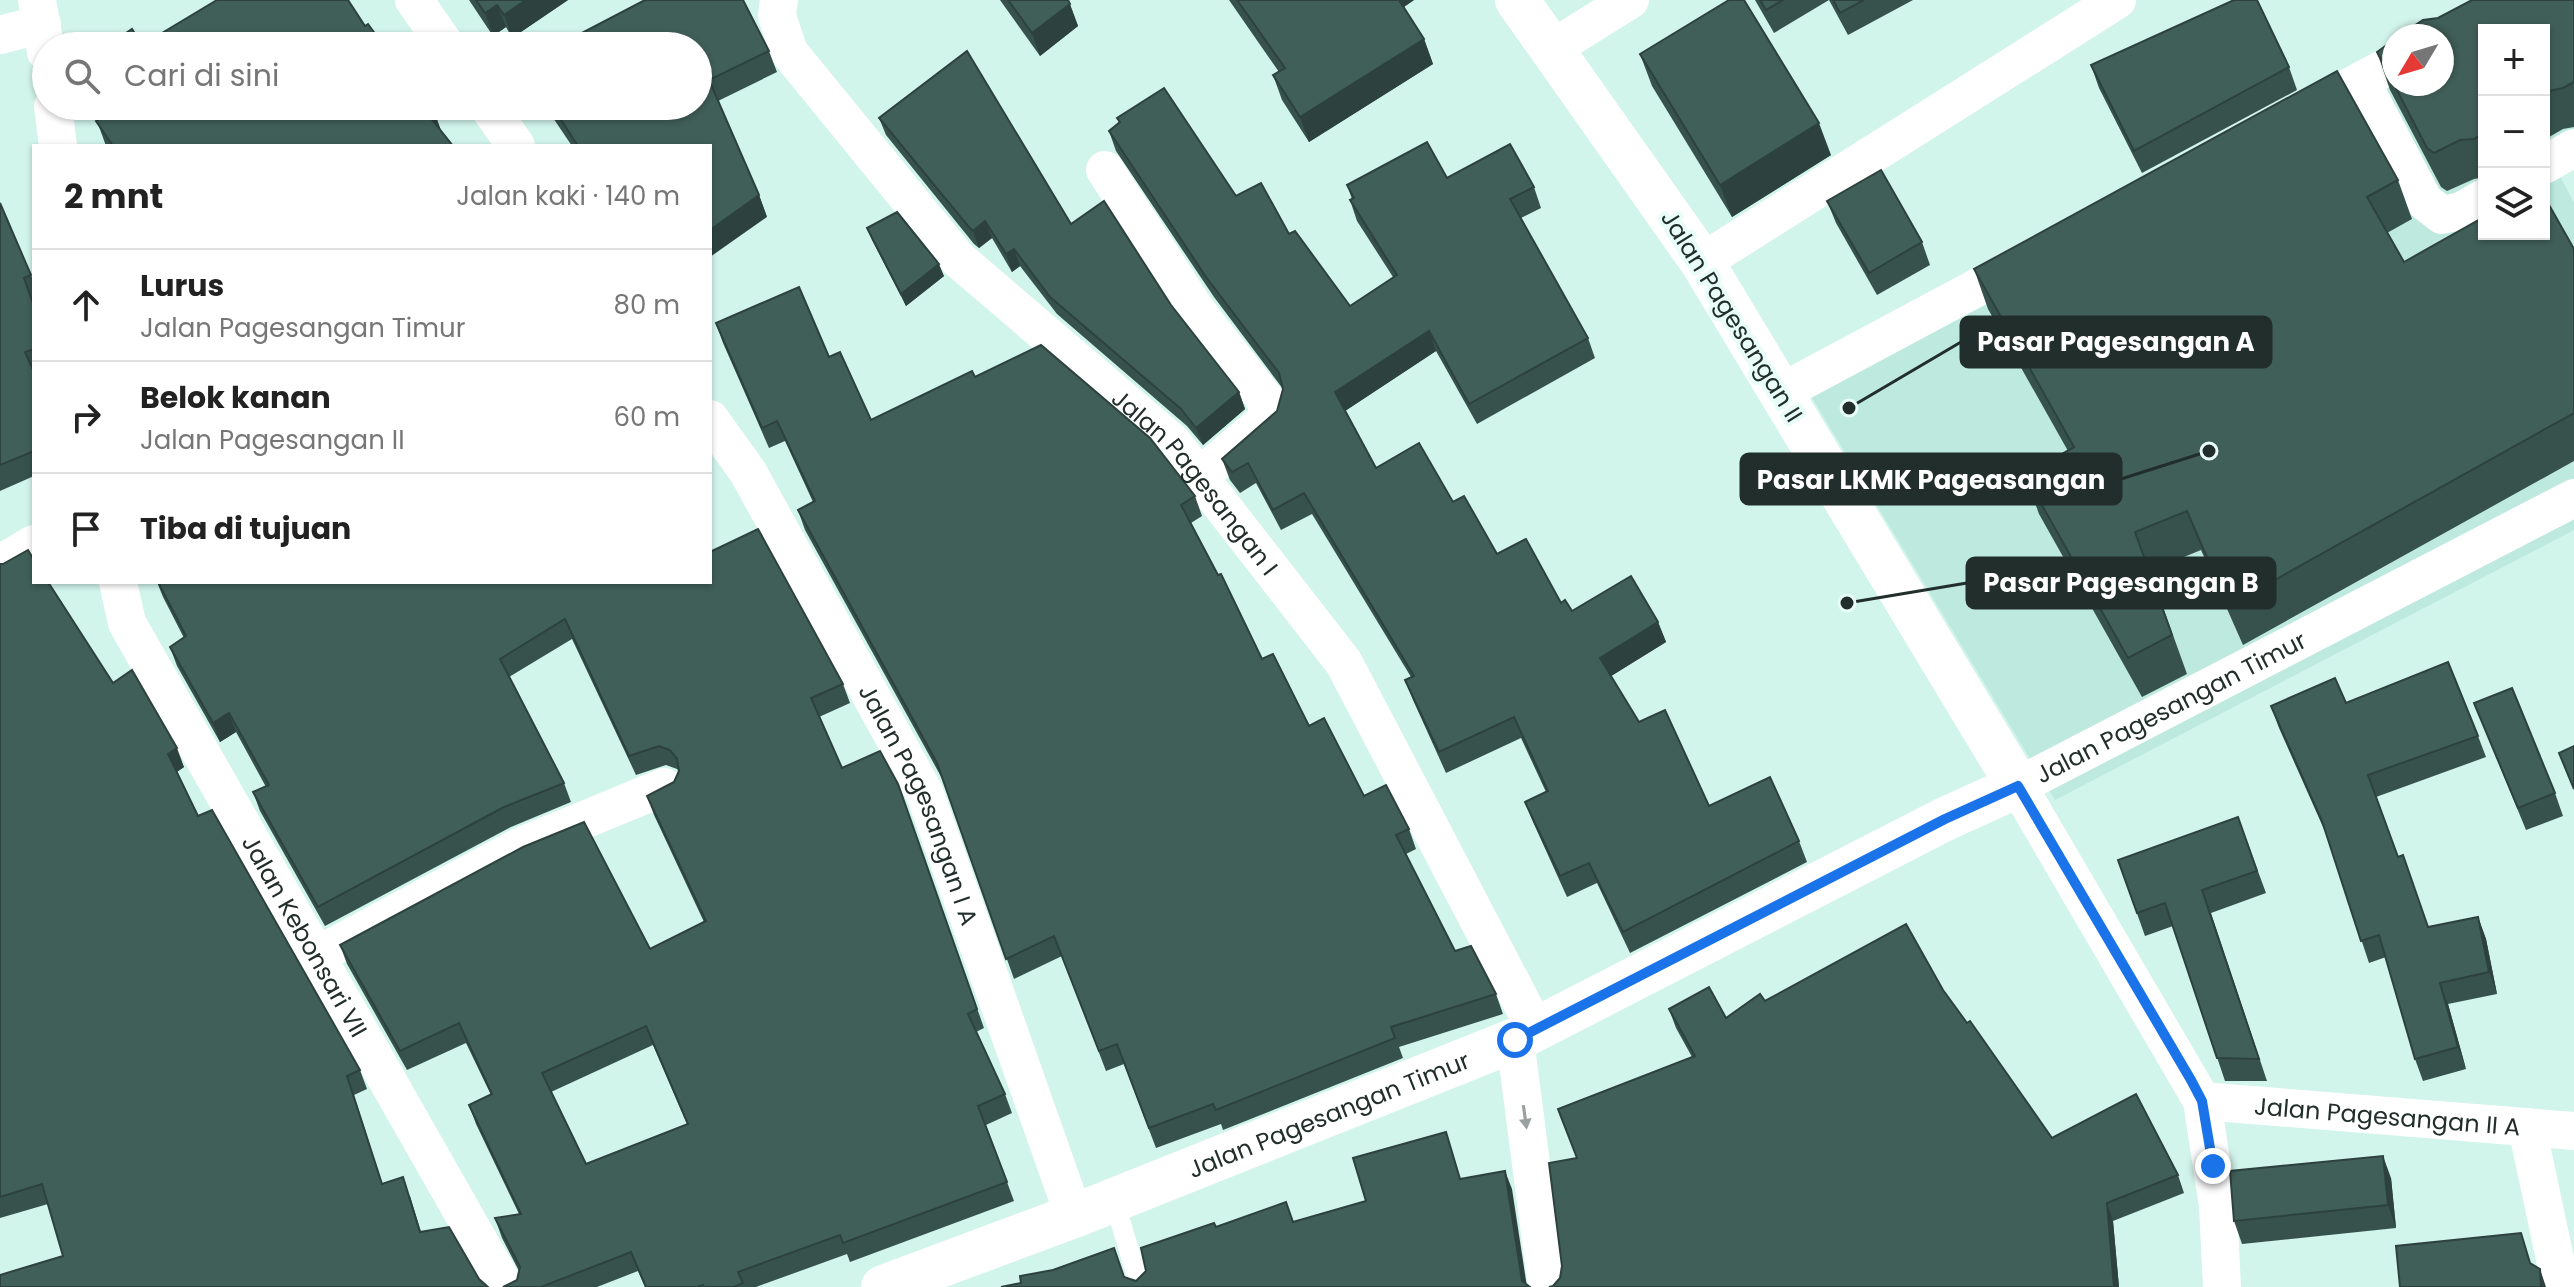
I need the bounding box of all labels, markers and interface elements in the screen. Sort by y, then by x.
north arrow [2382,24,2454,96]
map controls [2478,24,2550,240]
button: + [2478,24,2550,96]
search box [32,32,712,120]
icon: search [60,54,104,98]
text: Cari di sini [124,54,279,97]
button: − [2478,96,2550,168]
button: layers [2478,168,2550,240]
text: 2 mnt [64,172,163,220]
text: Jalan kaki · 140 m [456,178,680,214]
street label: Jalan Pagesangan II [1653,204,1811,428]
text: Lurus [140,264,224,307]
icon: ahead [64,283,108,327]
text: 80 m [614,287,680,323]
text: Jalan Pagesangan Timur [140,310,465,346]
callout: Pasar Pagesangan A [1961,317,2271,367]
text: Pasar Pagesangan A [1977,324,2255,360]
text: Belok kanan [140,376,331,419]
street label: Jalan Pagesangan I [1105,381,1286,582]
icon: right [64,395,108,439]
text: 60 m [613,399,680,435]
text: Jalan Pagesangan II [140,422,405,458]
callout: Pasar LKMK Pageasangan [1741,454,2121,504]
text: Pasar LKMK Pageasangan [1757,462,2105,498]
icon: arrive [64,507,108,551]
text: Tiba di tujuan [140,507,351,550]
callout: Pasar Pagesangan B [1967,558,2275,608]
text: Pasar Pagesangan B [1983,565,2259,601]
street label: Jalan Pagesangan Timur [2030,623,2312,791]
street label: Jalan Pagesangan I A [851,678,986,930]
street label: Jalan Kebonsari VII [235,829,376,1043]
route start [1497,1022,1533,1058]
street label: Jalan Pagesangan Timur [1183,1043,1474,1185]
street label: Jalan Pagesangan II A [2253,1089,2522,1143]
one-way arrow [1519,1105,1532,1130]
route end [2195,1148,2231,1184]

